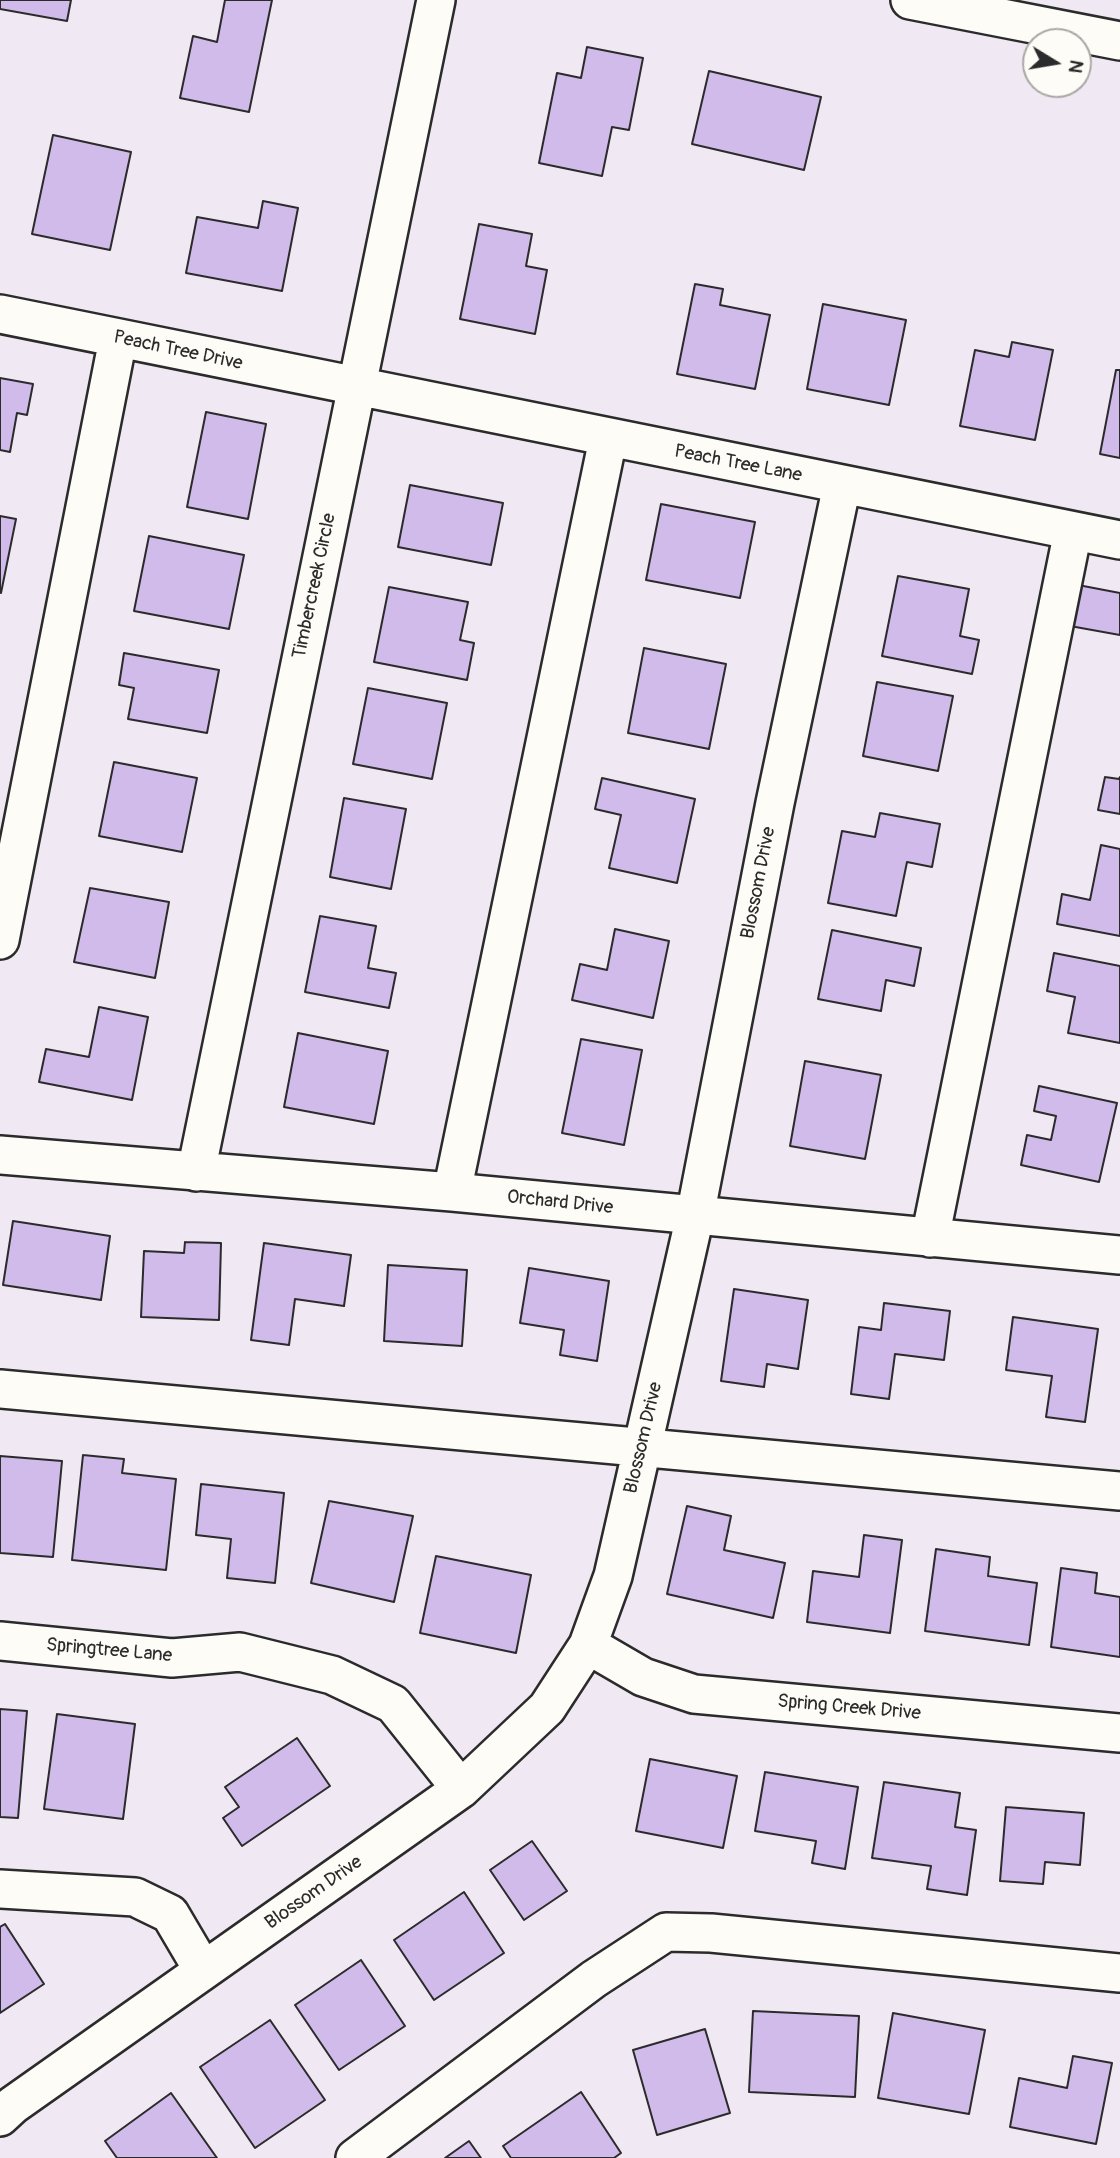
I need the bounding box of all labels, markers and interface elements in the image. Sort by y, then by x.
north arrow [1022,28,1092,98]
text: N [1063,58,1089,75]
street label: Peach Tree Drive [111,326,245,376]
street label: Peach Tree Lane [672,440,804,488]
street label: Timbercreek Circle [288,511,342,661]
street label: Blossom Drive [737,825,781,941]
street label: Orchard Drive [506,1186,614,1220]
street label: Blossom Drive [620,1380,668,1496]
street label: Springtree Lane [45,1634,173,1668]
street label: Spring Creek Drive [776,1690,922,1726]
street label: Blossom Drive [261,1851,367,1935]

